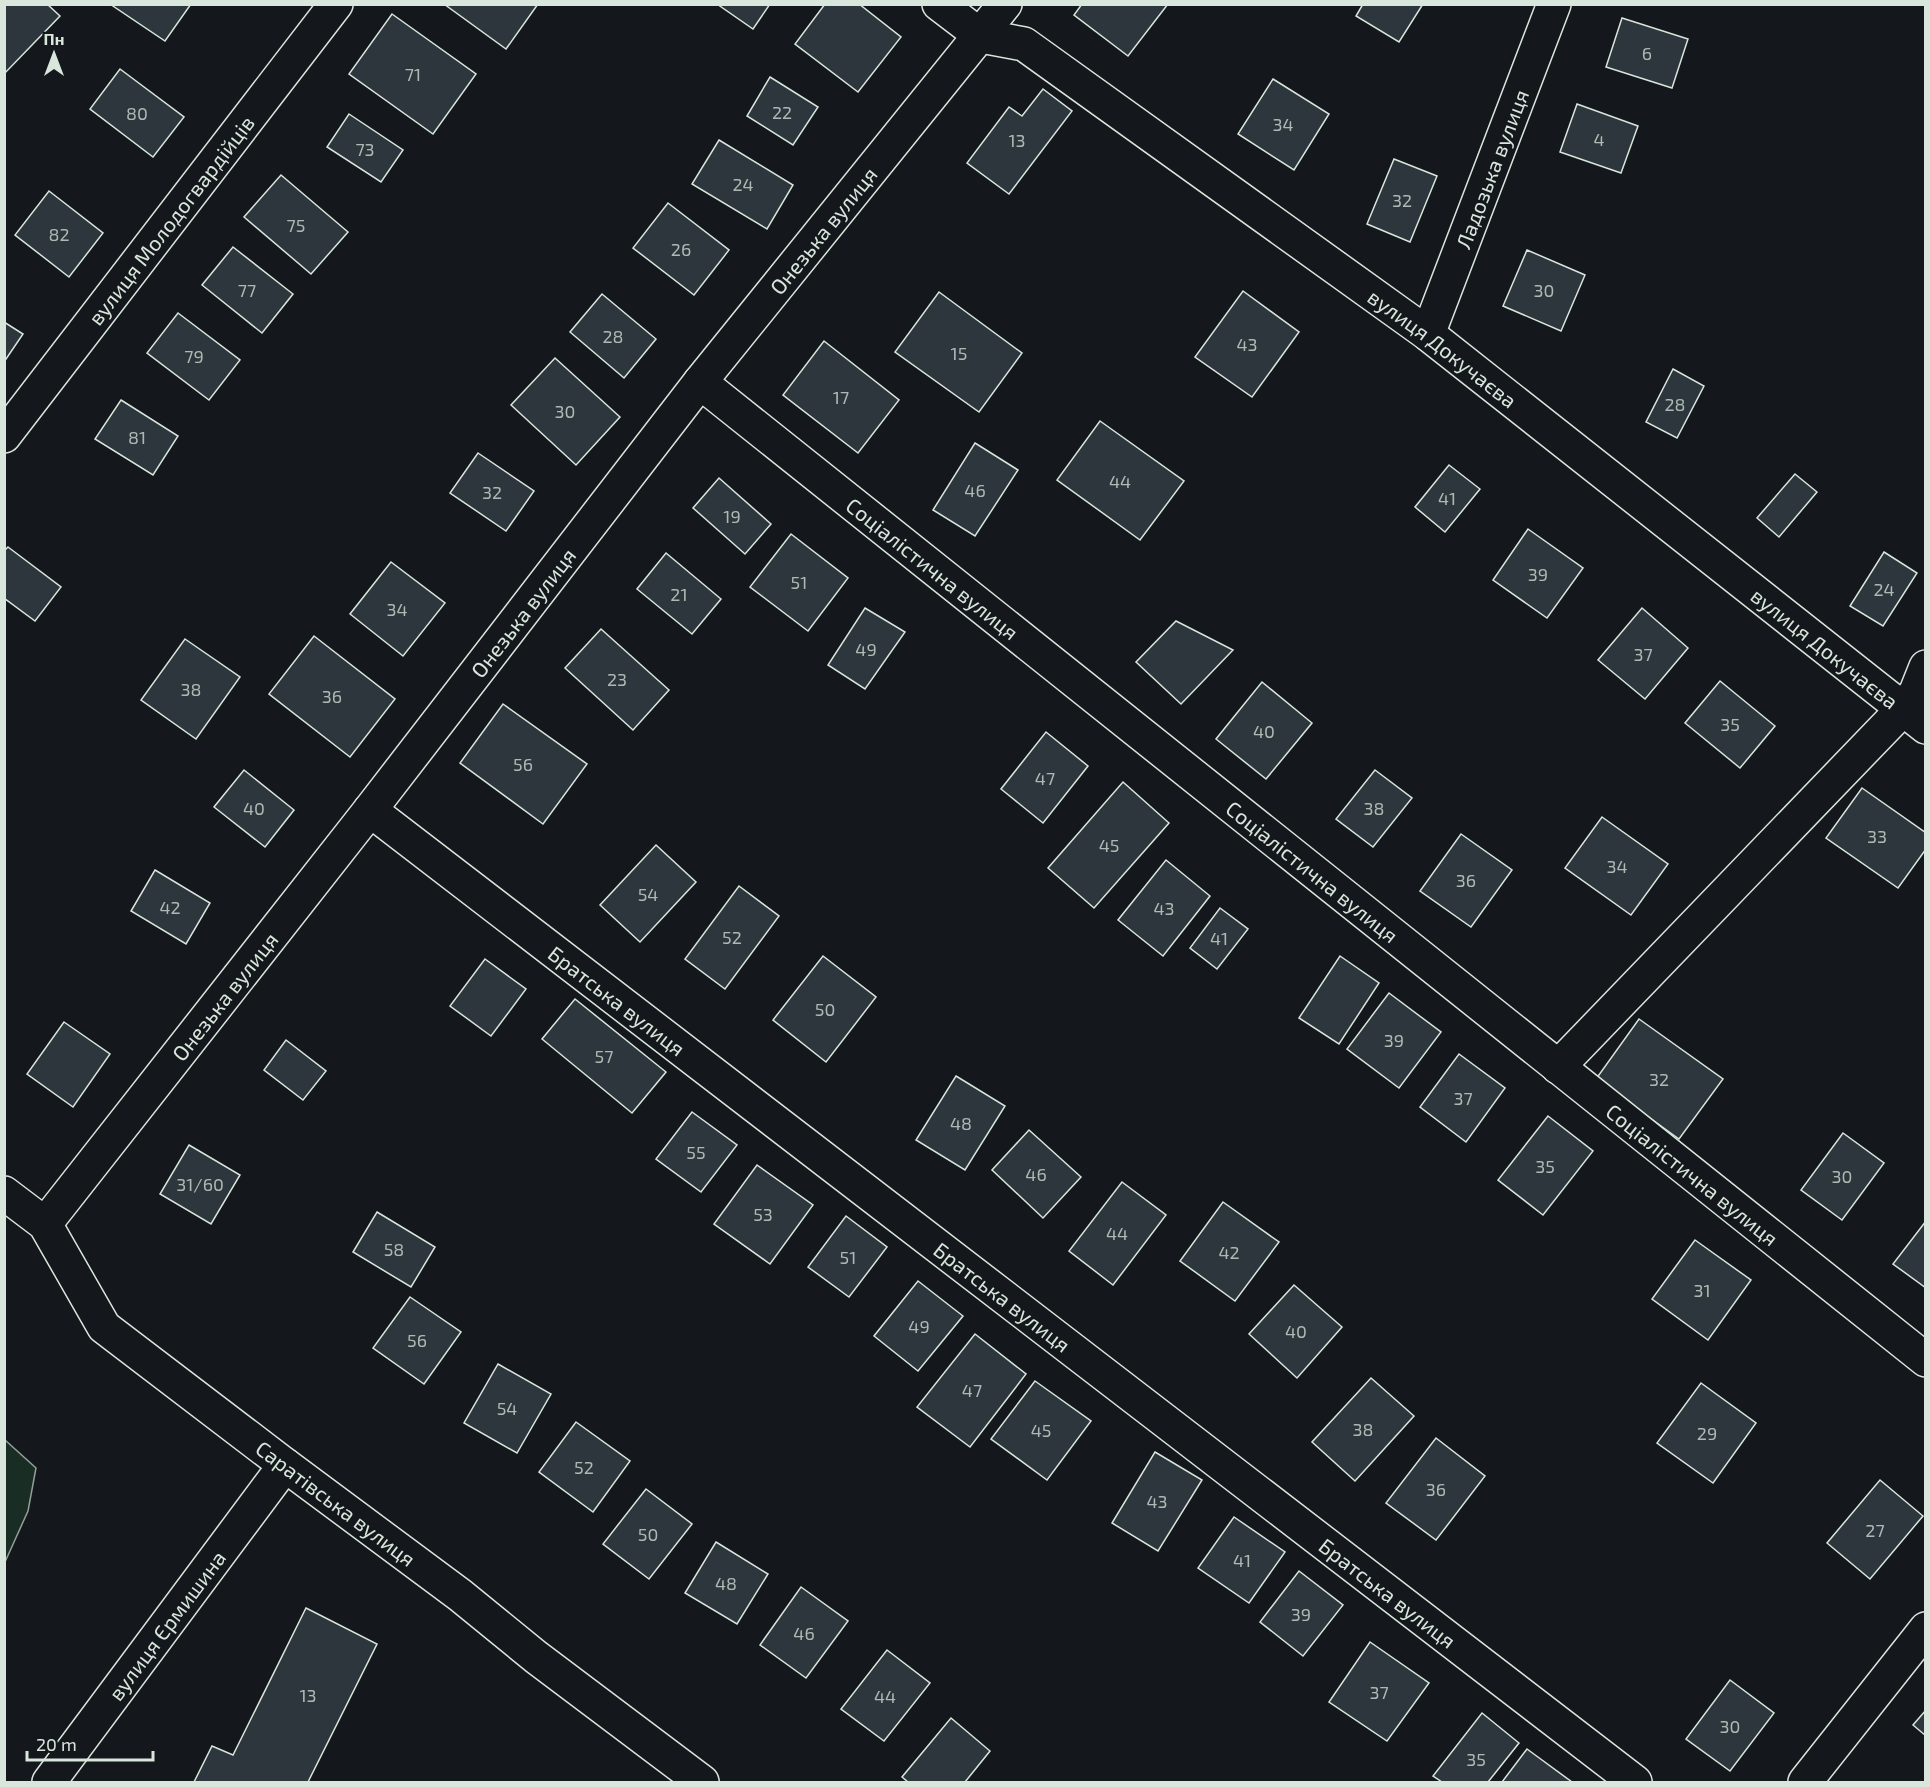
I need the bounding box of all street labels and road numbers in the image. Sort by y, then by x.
street label: Ладозька вулиця [1449,86,1533,252]
street label: вулиця Молодогвардійців [82,110,259,329]
street label: Онезька вулиця [764,161,881,299]
street label: вулиця Докучаєва [1364,283,1522,412]
street label: Соціалістична вулиця [842,492,1024,644]
street label: Онезька вулиця [465,543,580,682]
street label: вулиця Докучаєва [1747,582,1904,713]
street label: Соціалістична вулиця [1222,795,1404,947]
street label: Онезька вулиця [166,927,282,1065]
street label: Братська вулиця [544,940,691,1060]
street label: Соціалістична вулиця [1602,1098,1784,1250]
street label: Братська вулиця [930,1236,1076,1356]
street label: Саратівська вулиця [251,1435,421,1572]
street label: Братська вулиця [1315,1532,1461,1653]
street label: вулиця Єрмишина [102,1545,230,1705]

